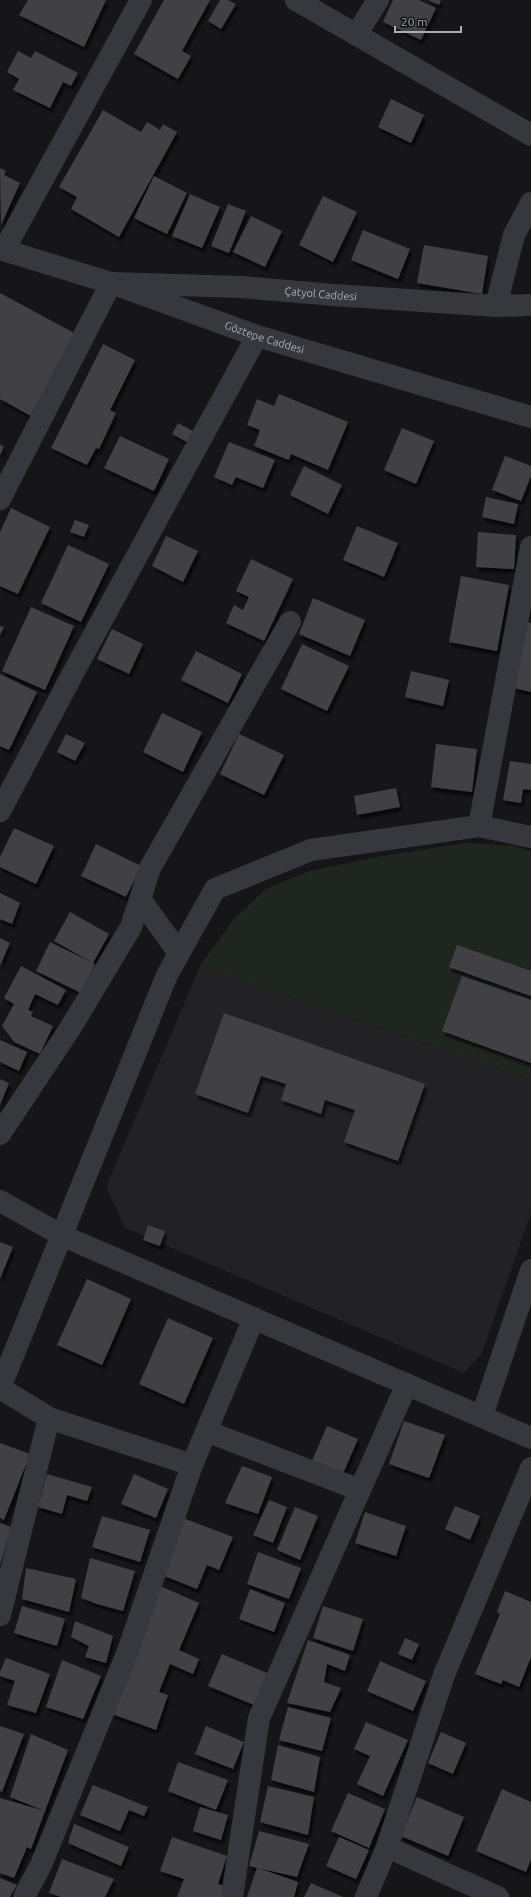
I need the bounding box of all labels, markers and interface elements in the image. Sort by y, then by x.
scale bar [395,8,461,34]
text: 20 m [401,15,428,28]
street label: Çatyol Caddesi [284,285,357,303]
street label: Göztepe Caddesi [223,319,306,356]

